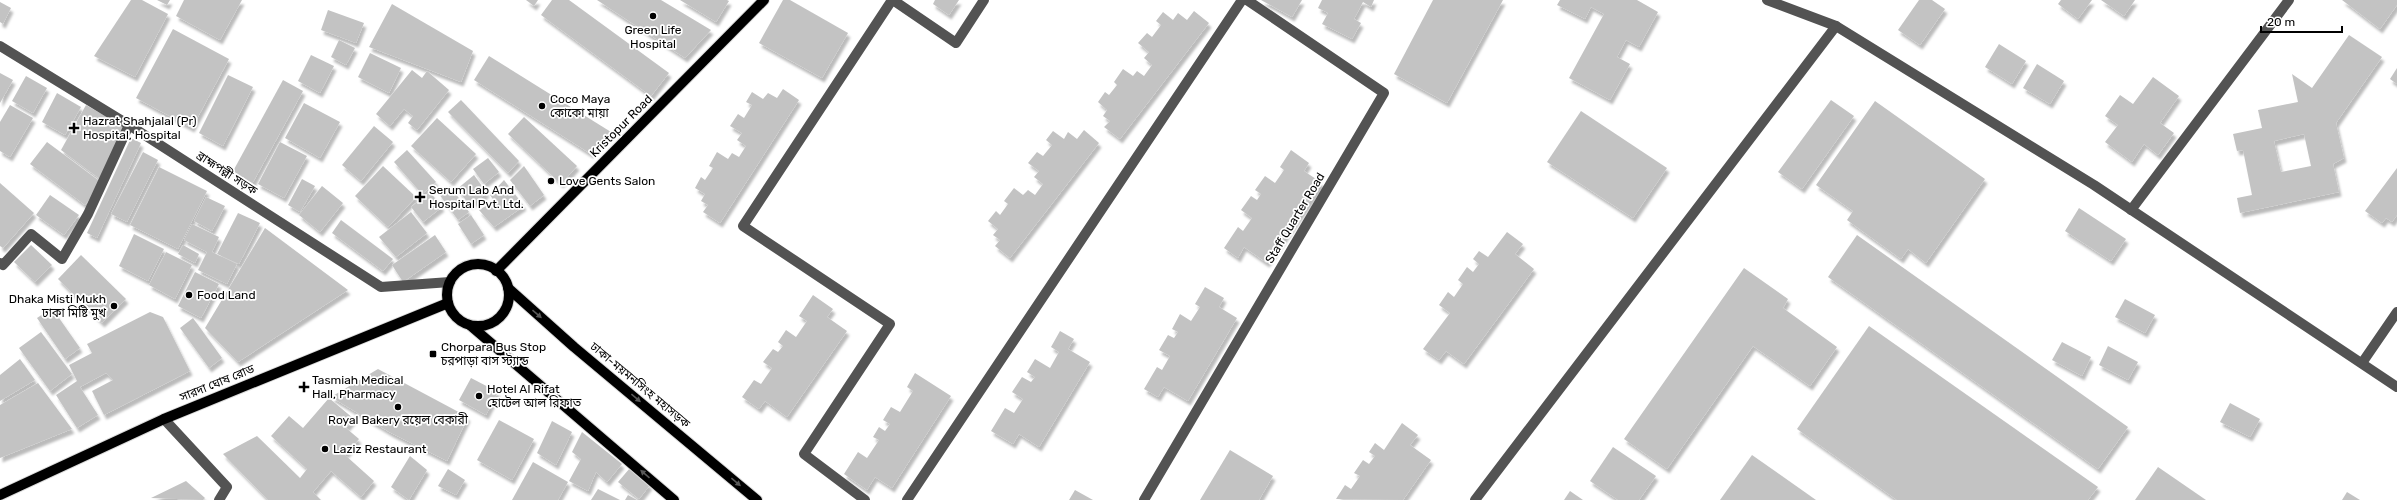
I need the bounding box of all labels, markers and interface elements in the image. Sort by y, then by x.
scale bar [2261,8,2342,34]
marker: Green Life Hospital [648,11,658,21]
text: 20 m [2267,15,2295,29]
place label: Green Life Hospital [624,23,682,51]
place label: Coco Maya কোকো মায়া [550,92,610,120]
street label: Kristopur Road [587,92,655,160]
marker: Coco Maya কোকো মায়া [537,101,547,111]
place label: Hazrat Shahjalal (Pr) Hospital, Hospital [83,114,197,142]
marker: Hazrat Shahjalal (Pr) Hospital, Hospital [68,122,80,134]
street label: ব্রাহ্মপল্লী সড়ক [193,147,261,198]
street label: Staff Quarter Road [1262,170,1328,266]
place label: Love Gents Salon [559,174,655,188]
marker: Love Gents Salon [546,176,556,186]
place label: Serum Lab And Hospital Pvt. Ltd. [429,183,524,211]
marker: Serum Lab And Hospital Pvt. Ltd. [414,191,426,203]
place label: Food Land [197,288,256,302]
marker: Food Land [184,290,194,300]
place label: Dhaka Misti Mukh ঢাকা মিষ্টি মুখ [9,292,107,321]
marker: Dhaka Misti Mukh ঢাকা মিষ্টি মুখ [109,301,119,311]
one-way arrow [532,309,542,319]
street label: ঢাকা-ময়মনসিংহ মহাসড়ক [587,338,694,431]
place label: Chorpara Bus Stop চরপাড়া বাস স্ট্যান্ড [440,340,546,368]
marker: Chorpara Bus Stop চরপাড়া বাস স্ট্যান্ড [428,349,438,359]
street label: সারদা ঘোষ রোড [177,362,257,405]
place label: Tasmiah Medical Hall, Pharmacy [312,373,404,401]
marker: Tasmiah Medical Hall, Pharmacy [299,382,309,392]
place label: Hotel Al Rifat হোটেল আল রিফাত [487,382,582,410]
marker: Hotel Al Rifat হোটেল আল রিফাত [474,391,484,401]
one-way arrow [630,394,641,403]
marker: Royal Bakery রয়েল বেকারী [393,402,403,412]
place label: Royal Bakery রয়েল বেকারী [328,412,469,427]
place label: Laziz Restaurant [333,442,427,456]
marker: Laziz Restaurant [320,444,330,454]
one-way arrow [640,470,650,479]
one-way arrow [730,477,741,486]

